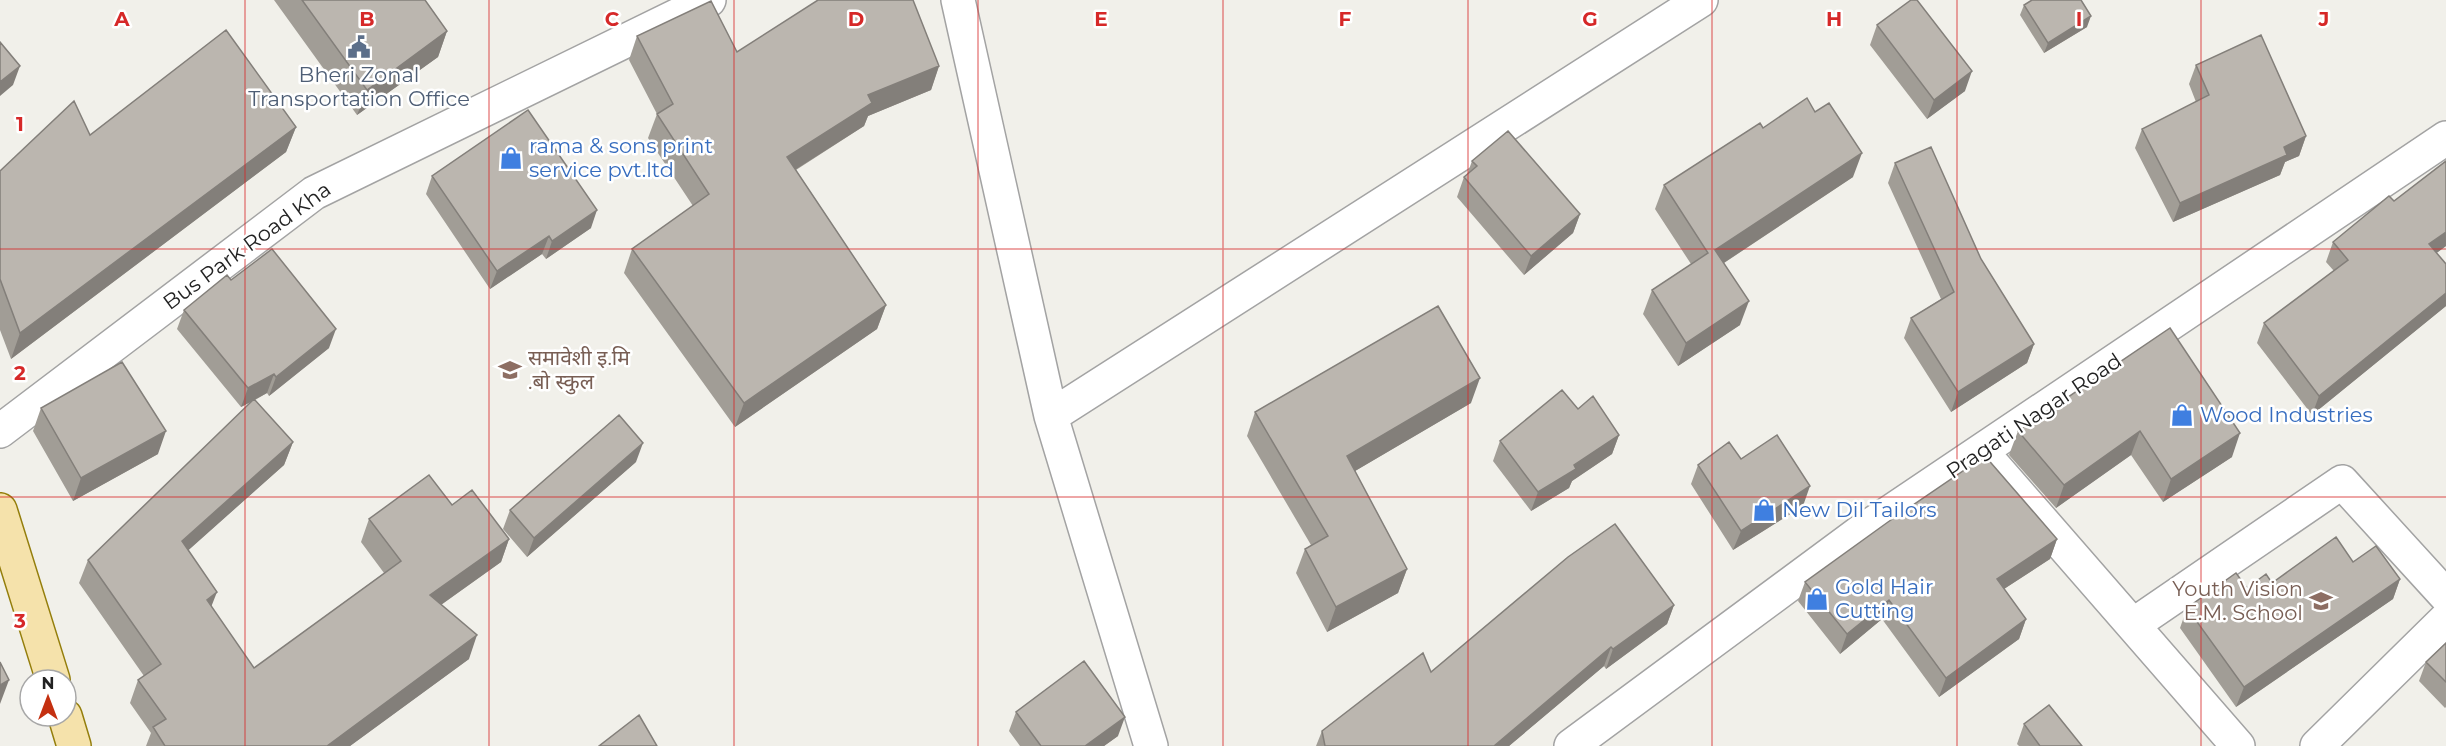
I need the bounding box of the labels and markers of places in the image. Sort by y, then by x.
public building icon: Bheri Zonal Transportation Office [346,34,372,60]
place label: Bheri Zonal Transportation Office [248,62,470,111]
place label: rama & sons print service pvt.ltd [529,133,713,182]
shop icon: rama & sons print service pvt.ltd [498,145,524,171]
place label: समावेशी इ.मि .बाे स्कुल [528,345,630,395]
school or university icon: समावेशी इ.मि .बाे स्कुल [497,357,523,383]
shop icon: Wood Industries [2169,402,2195,428]
place label: Wood Industries [2200,402,2373,427]
shop icon: New Dil Tailors [1751,497,1777,523]
place label: New Dil Tailors [1782,497,1937,522]
place label: Gold Hair Cutting [1835,574,1933,623]
place label: Youth Vision E.M. School [2172,576,2303,625]
shop icon: Gold Hair Cutting [1804,586,1830,612]
school or university icon: Youth Vision E.M. School [2308,588,2334,614]

